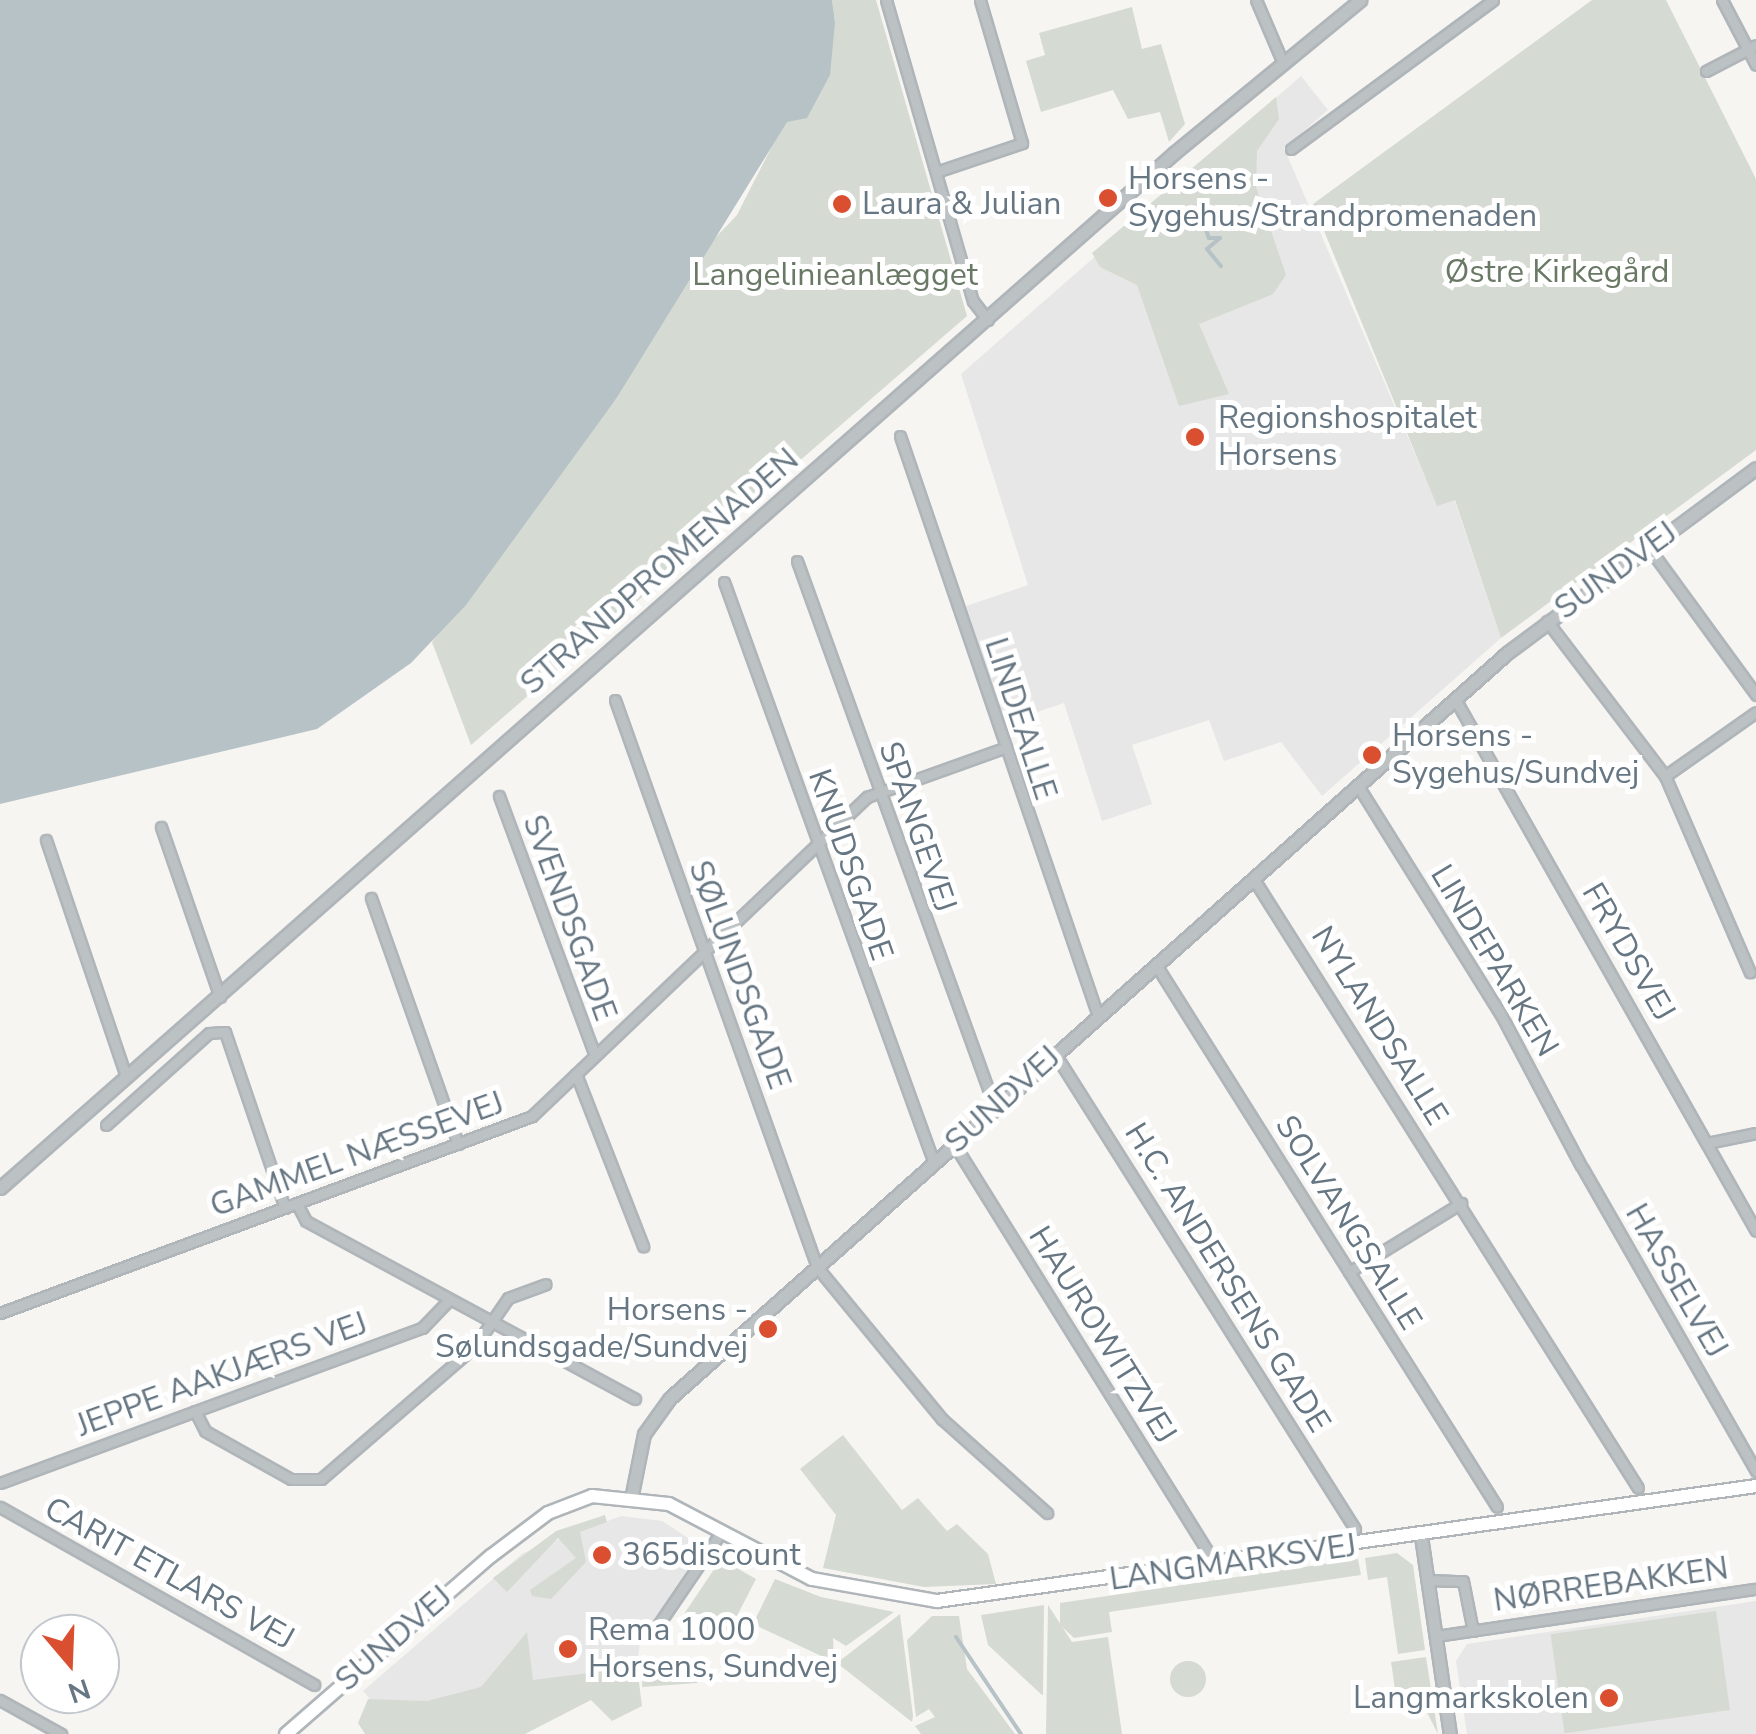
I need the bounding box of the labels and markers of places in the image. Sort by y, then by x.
place label: Horsens - Sygehus/Strandpromenaden [1128,161,1537,236]
place label: Laura & Julian [862,185,1062,223]
marker: Horsens - Sygehus/Strandpromenaden [1097,187,1119,209]
marker: Laura & Julian [831,193,853,215]
place label: Regionshospitalet Horsens [1218,400,1477,475]
marker: Regionshospitalet Horsens [1182,424,1208,450]
place label: Horsens - Sygehus/Sundvej [1392,718,1639,793]
marker: Horsens - Sygehus/Sundvej [1361,744,1383,766]
place label: Horsens - Sølundsgade/Sundvej [435,1292,748,1367]
marker: Horsens - Sølundsgade/Sundvej [757,1318,779,1340]
place label: 365discount [622,1536,801,1574]
marker: 365discount [591,1544,613,1566]
place label: Rema 1000 Horsens, Sundvej [588,1612,838,1687]
marker: Rema 1000 Horsens, Sundvej [557,1638,579,1660]
place label: Langmarkskolen [1353,1679,1589,1717]
marker: Langmarkskolen [1598,1687,1620,1709]

